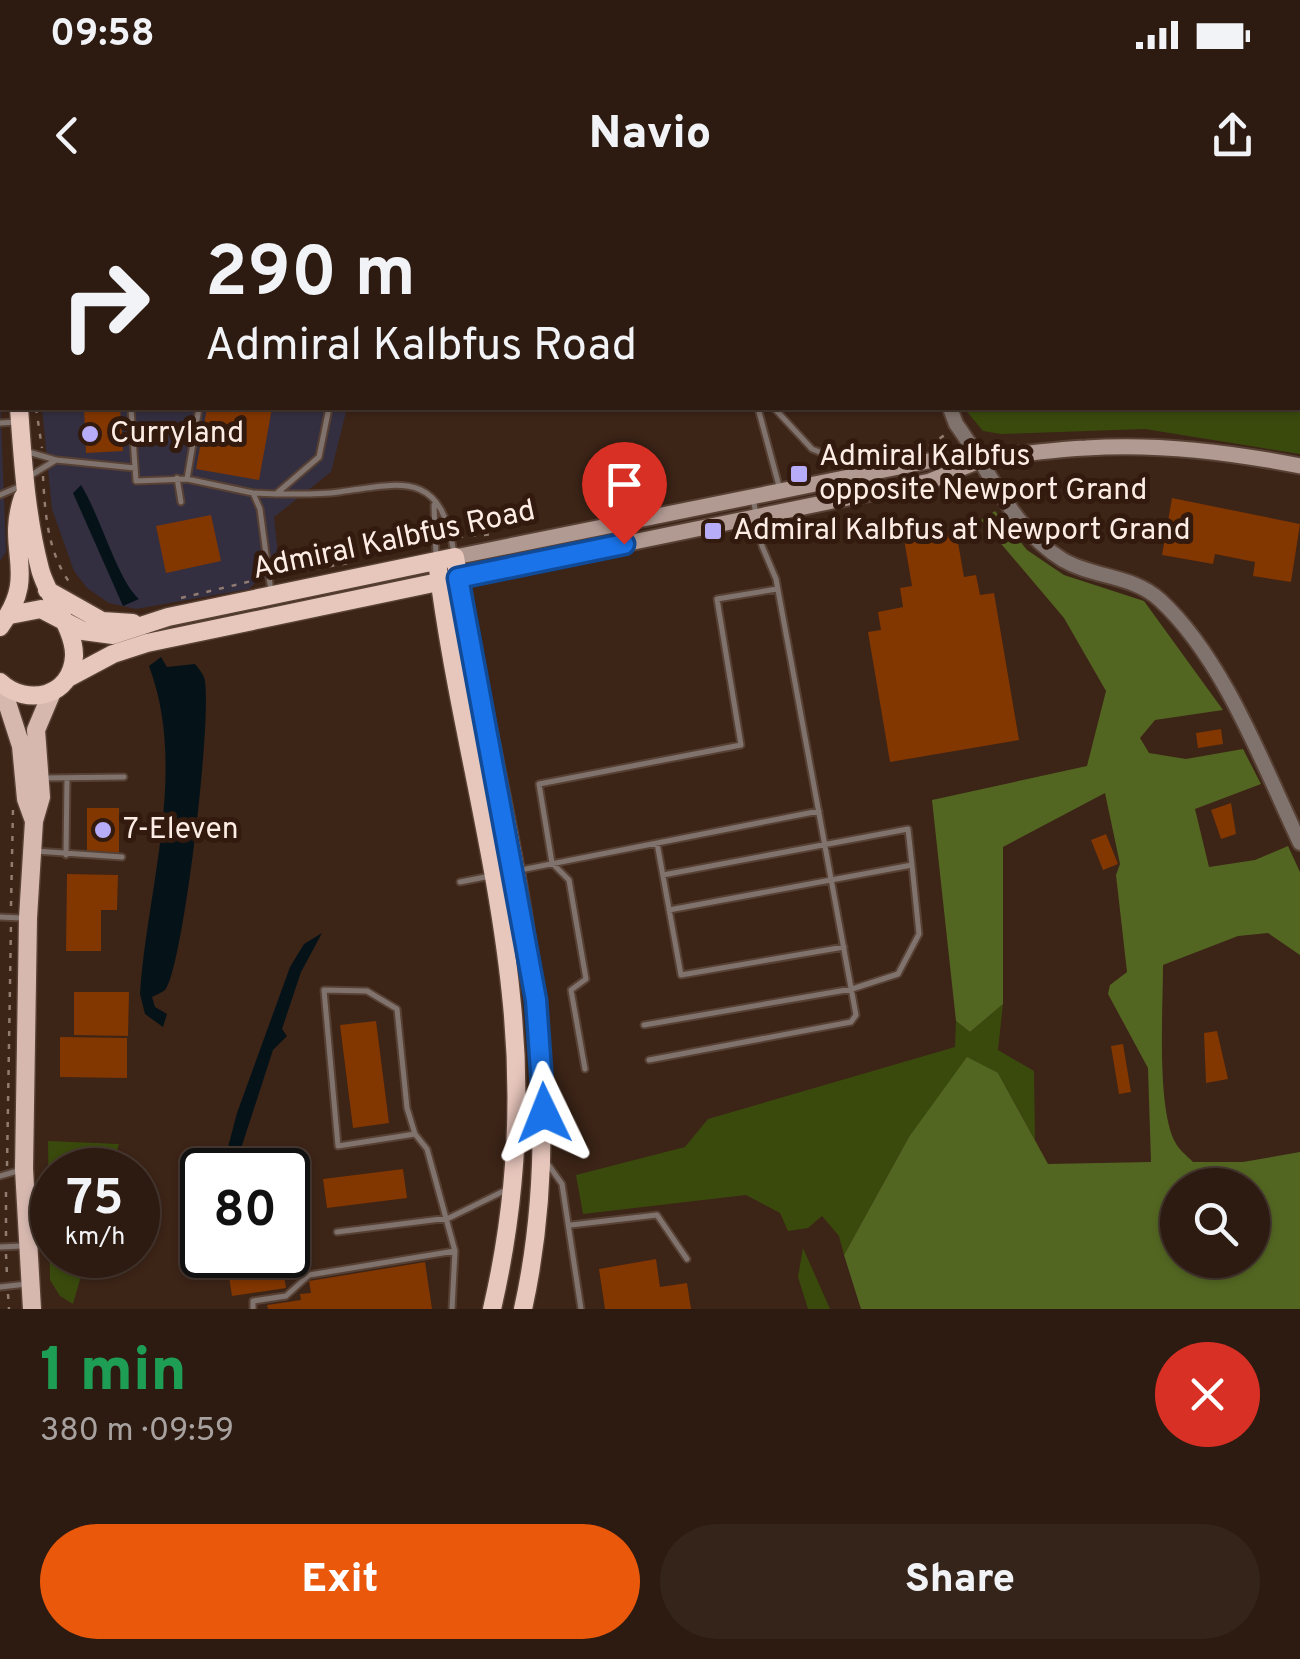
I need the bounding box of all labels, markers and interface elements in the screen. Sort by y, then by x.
text: 09:58 [50,11,155,60]
text: Navio [589,107,711,164]
icon: back [40,108,95,163]
icon: share [1205,108,1260,163]
text: 290 m [205,232,416,321]
icon: right [40,240,170,370]
text: Admiral Kalbfus Road [205,319,637,376]
place label: Curryland [110,416,244,453]
marker: Curryland [79,423,101,445]
place label: Admiral Kalbfus opposite Newport Grand [819,439,1147,510]
pin [582,442,667,545]
icon: arrive [597,457,652,512]
marker: Admiral Kalbfus opposite Newport Grand [788,463,810,485]
street label: Admiral Kalbfus Road [249,493,539,589]
place label: Admiral Kalbfus at Newport Grand [733,513,1191,550]
marker: Admiral Kalbfus at Newport Grand [702,520,724,542]
place label: 7-Eleven [123,812,239,849]
marker: 7-Eleven [92,819,114,841]
position arrow [492,1061,596,1165]
speed limit sign: 80 [180,1148,310,1278]
map controls [1160,1168,1270,1278]
button: search [1160,1168,1270,1278]
text: 75 [66,1169,124,1232]
text: km/h [65,1222,125,1254]
text: 1 min [40,1336,187,1412]
button: close [1155,1342,1260,1447]
text: 380 m · 09:59 [40,1412,234,1452]
button: Exit [40,1524,640,1639]
button: Share [660,1524,1260,1639]

